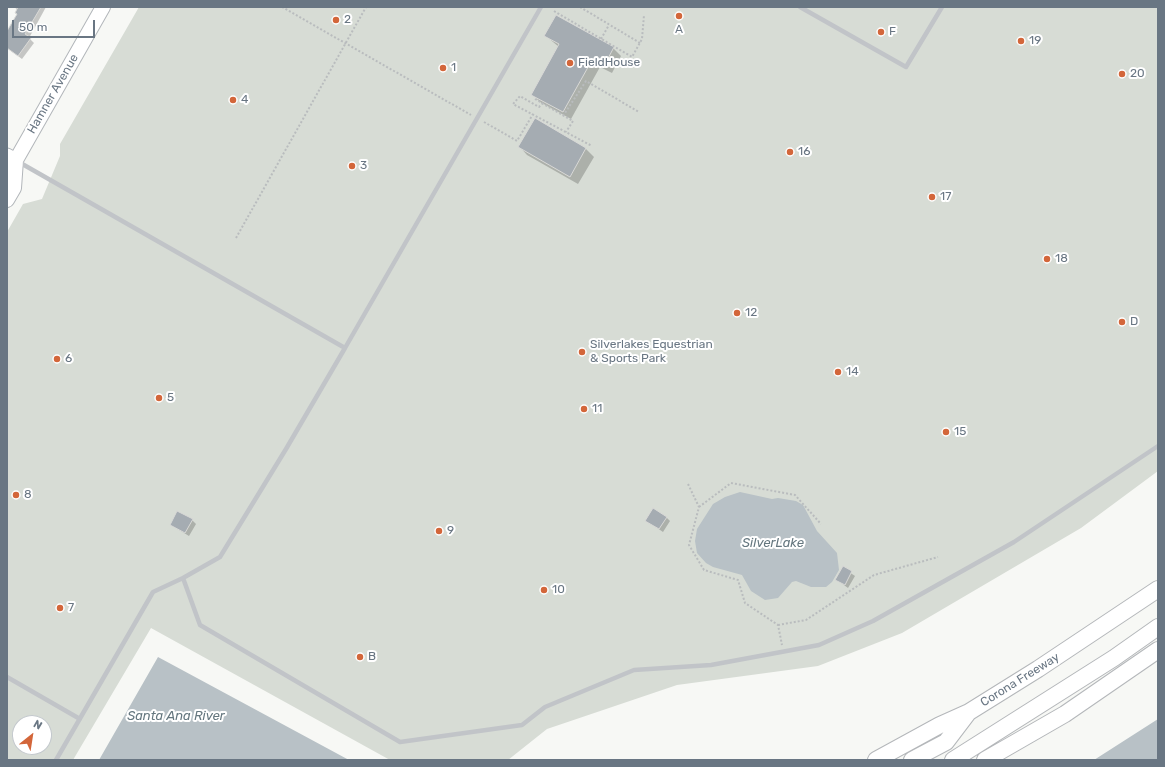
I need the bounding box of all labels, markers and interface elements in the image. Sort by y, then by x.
marker: A [674,11,684,21]
scale bar [14,12,97,38]
place label: 2 [344,13,351,27]
marker: 2 [331,15,341,25]
text: 50 m [19,20,47,34]
place label: A [675,23,683,37]
place label: F [889,25,896,39]
marker: F [876,27,886,37]
place label: 19 [1029,34,1041,48]
marker: 19 [1016,36,1026,46]
street label: Hamner Avenue [24,52,82,136]
place label: FieldHouse [578,56,640,70]
marker: FieldHouse [565,58,575,68]
place label: 1 [451,61,456,75]
marker: 1 [438,63,448,73]
place label: 20 [1130,67,1145,81]
marker: 20 [1117,69,1127,79]
place label: 4 [241,93,248,107]
marker: 4 [228,95,238,105]
place label: 16 [798,145,810,159]
marker: 16 [785,147,795,157]
place label: 3 [360,159,367,173]
marker: 3 [347,161,357,171]
place label: 17 [940,190,951,204]
marker: 17 [927,192,937,202]
place label: 18 [1055,252,1068,266]
marker: 18 [1042,254,1052,264]
place label: 12 [745,306,757,320]
marker: 12 [732,308,742,318]
place label: D [1130,315,1138,329]
marker: D [1117,317,1127,327]
place label: Silverlakes Equestrian & Sports Park [590,338,713,366]
marker: Silverlakes Equestrian & Sports Park [577,347,587,357]
place label: 6 [65,352,72,366]
marker: 6 [52,354,62,364]
place label: 14 [846,365,859,379]
marker: 14 [833,367,843,377]
place label: 5 [167,391,174,405]
marker: 5 [154,393,164,403]
place label: 11 [592,402,602,416]
marker: 11 [579,404,589,414]
place label: 15 [954,425,966,439]
marker: 15 [941,427,951,437]
place label: 8 [24,488,32,502]
marker: 8 [11,490,21,500]
place label: 9 [447,524,454,538]
marker: 9 [434,526,444,536]
water label: SilverLake [742,535,804,551]
place label: 10 [552,583,565,597]
marker: 10 [539,585,549,595]
place label: 7 [68,601,74,615]
marker: 7 [55,603,65,613]
place label: B [368,650,376,664]
street label: Corona Freeway [978,650,1062,710]
marker: B [355,652,365,662]
water label: Santa Ana River [127,708,225,724]
north arrow [12,715,52,755]
text: N [31,717,44,733]

